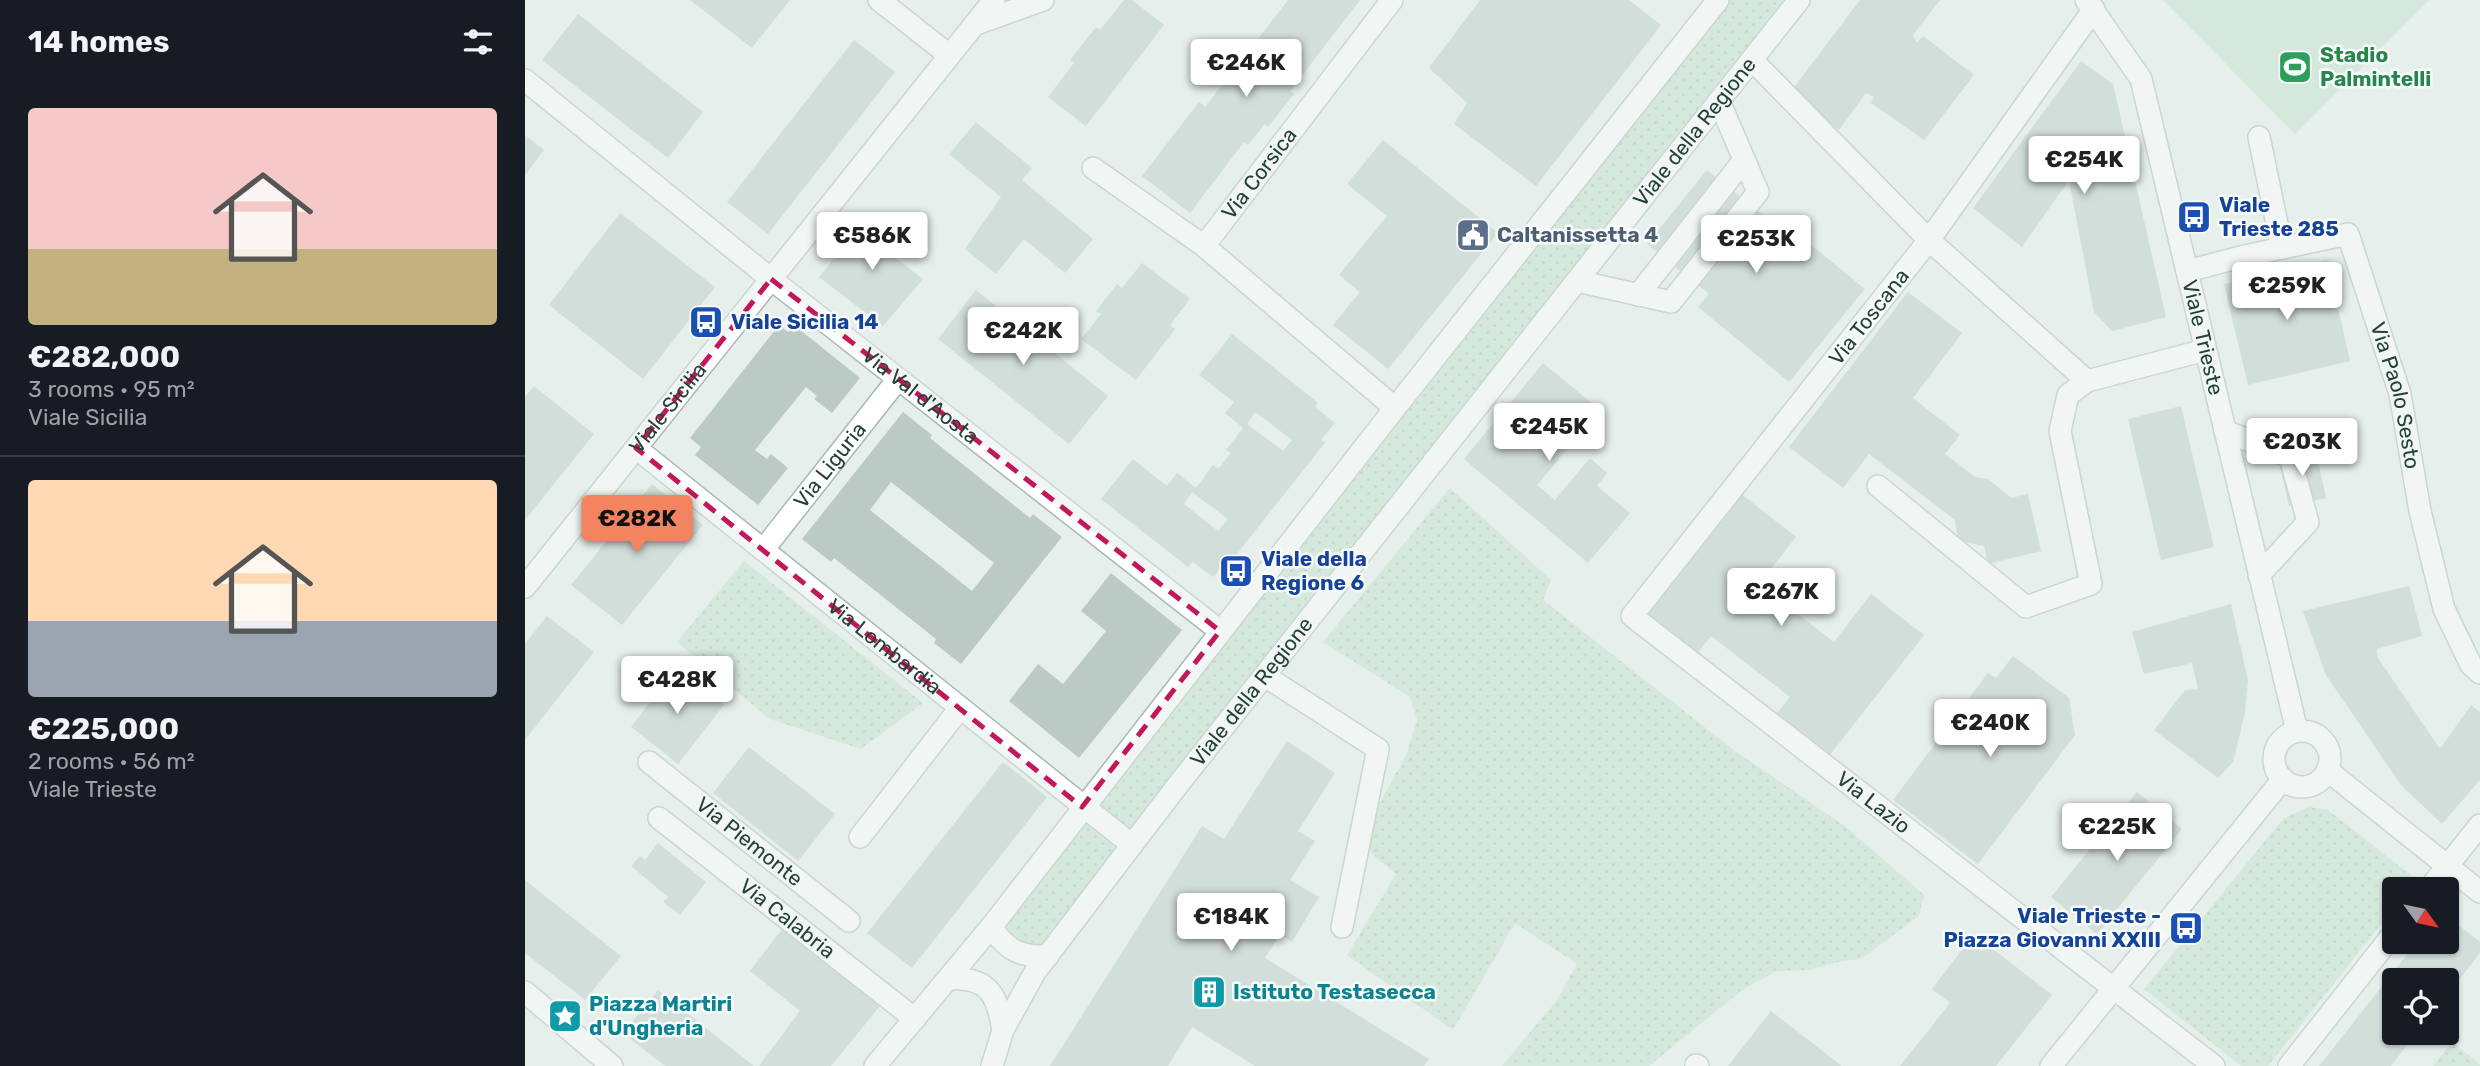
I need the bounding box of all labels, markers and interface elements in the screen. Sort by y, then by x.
icon: filters [459,23,497,61]
text: 14 homes [28,24,170,60]
pin: €246K [1197,40,1295,99]
place label: Stadio Palmintelli [2320,42,2431,91]
text: €246K [1207,48,1285,76]
sports icon: Stadio Palmintelli [2276,48,2314,86]
street label: Viale della Regione [1628,52,1761,211]
street label: Via Corsica [1216,123,1302,224]
pin: €254K [2035,136,2133,196]
text: €254K [2045,145,2123,173]
icon: home [200,154,326,280]
place label: Viale Trieste 285 [2219,192,2339,241]
bus stop icon: Viale Trieste 285 [2175,198,2213,236]
pin: €586K [823,212,921,272]
public building icon: Caltanissetta 4 [1454,216,1492,254]
pin: €253K [1707,216,1805,275]
text: €586K [833,221,911,249]
place label: Caltanissetta 4 [1497,222,1658,247]
text: €253K [1717,224,1795,252]
pin: €259K [2238,262,2336,322]
street label: Via Toscana [1823,264,1914,370]
text: €259K [2248,271,2326,299]
street label: Viale Trieste [2177,277,2229,398]
bus stop icon: Viale Sicilia 14 [687,303,725,341]
pin: €242K [974,308,1072,367]
place label: Viale Sicilia 14 [731,309,879,334]
text: €242K [984,316,1062,344]
street label: Via Paolo Sesto [2365,319,2426,471]
text: €282,000 [28,339,180,375]
street label: Via Val d'Aosta [857,342,984,449]
street label: Viale Sicilia [624,357,711,458]
text: 3 rooms · 95 m² [28,375,195,403]
text: Viale Sicilia [28,403,147,431]
pin: €245K [1500,404,1598,463]
text: €245K [1510,412,1588,440]
street label: Via Liguria [788,417,871,513]
pin: €203K [2253,419,2351,478]
text: €203K [2262,427,2342,455]
pin: €282K [588,496,686,555]
text: €282K [598,504,676,532]
icon: home [200,526,326,652]
place label: Viale della Regione 6 [1261,546,1367,595]
bus stop icon: Viale della Regione 6 [1217,552,1255,590]
pin: €267K [1732,568,1830,628]
text: €267K [1743,577,1819,605]
street label: Via Lombardia [823,593,947,699]
street label: Viale della Regione [1184,612,1318,771]
pin: €428K [628,656,726,716]
text: €428K [637,665,717,693]
pin: €240K [1941,700,2039,759]
text: €240K [1950,708,2030,736]
text: €225,000 [28,711,179,747]
text: 2 rooms · 56 m² [28,747,195,775]
street label: Via Lazio [1832,766,1916,839]
text: Viale Trieste [28,775,157,803]
street label: Via Piemonte [691,791,808,891]
pin: €225K [2068,804,2166,863]
text: €225K [2078,812,2156,840]
street label: Via Calabria [735,873,840,964]
north arrow [2382,877,2459,954]
map controls [2382,877,2459,1045]
pin: €184K [1182,894,1280,953]
text: €184K [1193,902,1269,930]
place label: Viale Trieste - Piazza Giovanni XXIII [1943,903,2161,952]
bus stop icon: Viale Trieste - Piazza Giovanni XXIII [2167,909,2205,947]
button: locate [2382,968,2459,1045]
building icon: Istituto Testasecca [1190,973,1228,1011]
place label: Istituto Testasecca [1233,979,1436,1004]
place label: Piazza Martiri d'Ungheria [589,991,732,1040]
place icon: Piazza Martiri d'Ungheria [546,997,584,1035]

